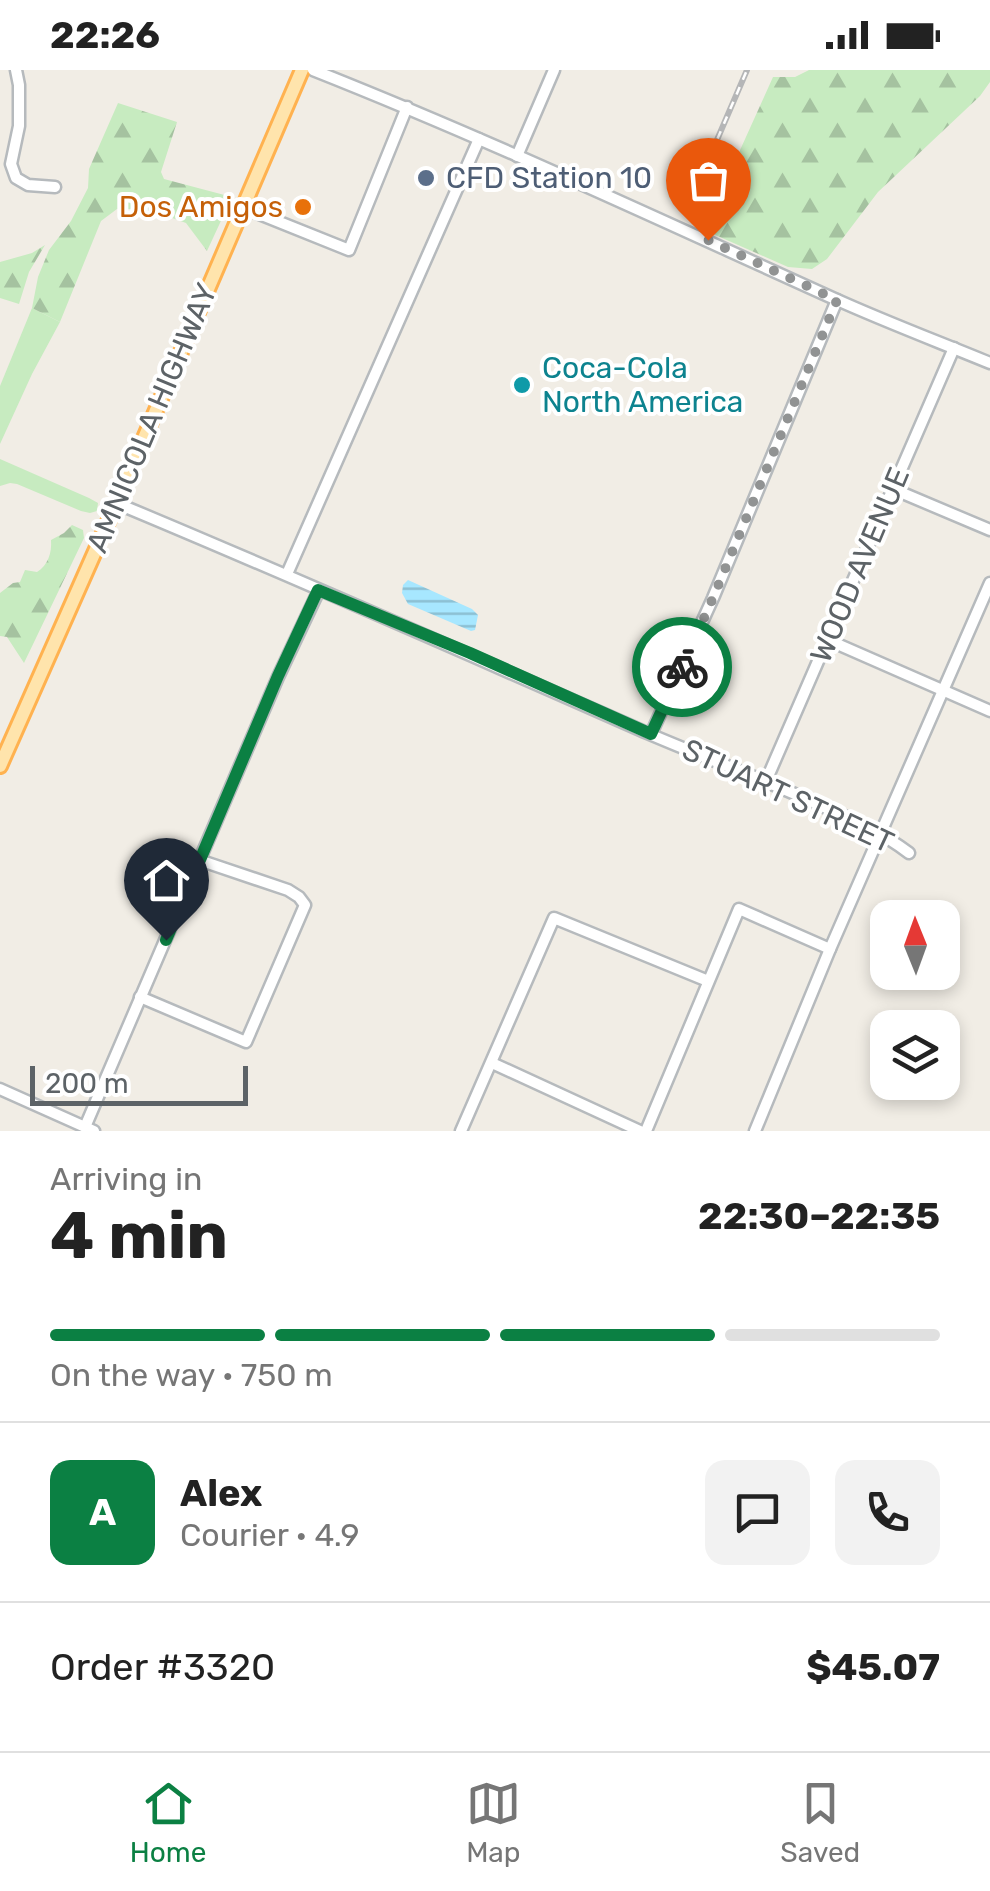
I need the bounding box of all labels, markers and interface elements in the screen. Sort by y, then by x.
text: 22:26 [50,12,160,58]
pin [666,138,751,241]
icon: bag [681,153,736,208]
place label: CFD Station 10 [446,160,652,196]
marker: CFD Station 10 [415,167,437,189]
place label: Dos Amigos [119,189,283,225]
marker: Dos Amigos [292,196,314,218]
street label: AMNICOLA HIGHWAY [79,278,225,558]
place label: Coca-Cola North America [542,350,743,420]
marker: Coca-Cola North America [511,374,533,396]
street label: WOOD AVENUE [803,462,917,668]
courier [632,617,732,717]
icon: bike [655,640,710,695]
street label: STUART STREET [677,731,899,861]
pin [124,838,209,941]
icon: home [139,853,194,908]
north arrow [870,900,960,990]
map controls [870,900,960,1100]
button: layers [870,1010,960,1100]
scale bar [30,1061,248,1106]
text: 200 m [45,1067,129,1100]
text: Arriving in [50,1160,202,1198]
text: 22:30–22:35 [698,1193,940,1239]
text: 4 min [50,1197,228,1274]
text: On the way · 750 m [50,1356,333,1394]
button: chat [705,1460,810,1565]
button: phone [835,1460,940,1565]
text: Alex [180,1470,262,1516]
text: A [89,1489,116,1535]
text: Courier · 4.9 [180,1516,359,1554]
text: Order #3320 [50,1644,275,1690]
text: $45.07 [806,1644,940,1690]
tab: Home [130,1776,206,1869]
tab: Map [466,1776,521,1869]
tab: Saved [780,1776,860,1869]

